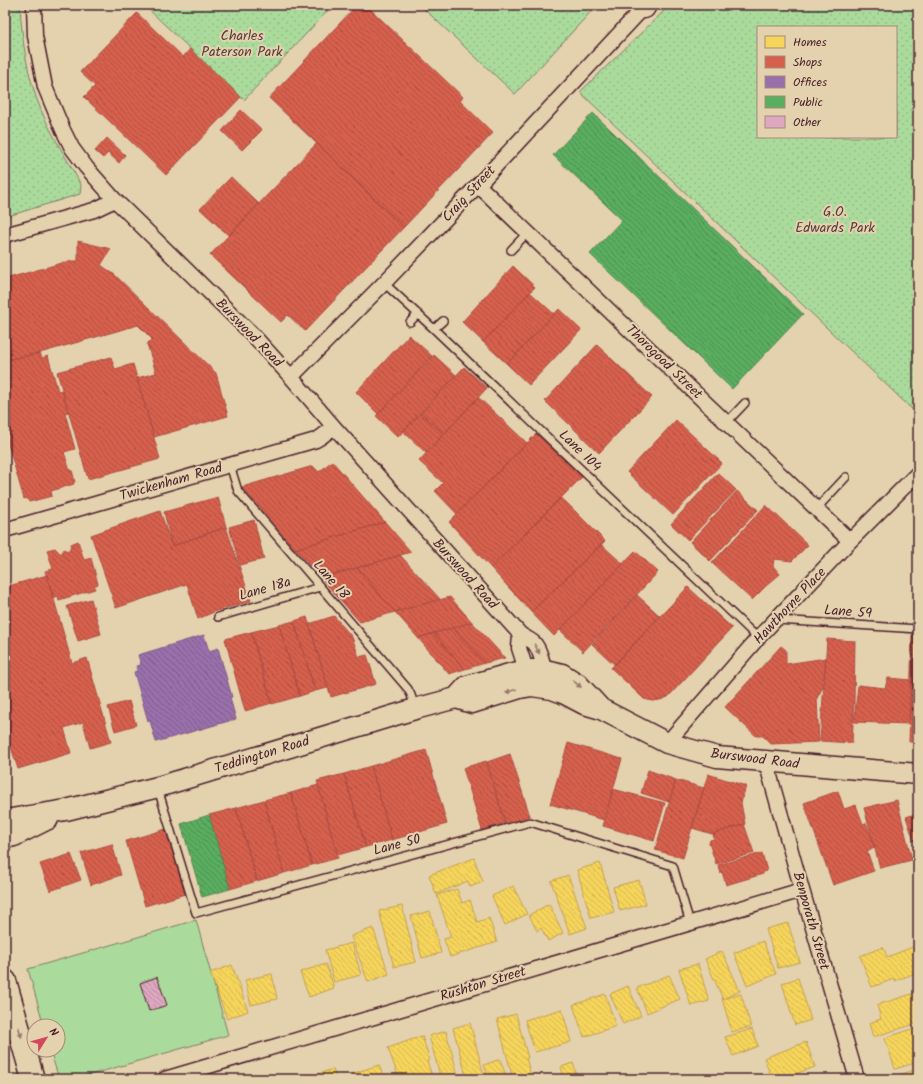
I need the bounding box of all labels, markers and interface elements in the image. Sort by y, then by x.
park label: Charles Paterson Park [201,25,283,63]
legend [757,26,897,138]
text: Homes [793,33,827,52]
text: Shops [793,53,822,72]
text: Offices [793,73,827,92]
text: Public [793,93,823,112]
text: Other [793,113,822,132]
street label: Craig Street [437,160,502,227]
park label: G.O. Edwards Park [795,201,875,239]
street label: Burswood Road [210,293,289,373]
street label: Thorogood Street [620,319,708,405]
street label: Lane 104 [553,425,607,477]
street label: Twickenham Road [117,457,226,507]
street label: Burswood Road [427,534,504,615]
street label: Lane 18 [307,555,355,605]
street label: Hawthorne Place [748,562,832,650]
street label: Lane 18a [237,571,293,607]
street label: Lane 59 [823,599,873,625]
one-way arrow [533,643,540,655]
one-way arrow [571,679,582,688]
one-way arrow [505,688,517,694]
street label: Teddington Road [212,730,313,780]
street label: Burswood Road [709,743,802,775]
street label: Lane 50 [371,828,423,862]
street label: Benporath Street [787,869,836,973]
street label: Rushton Street [437,960,529,1007]
north arrow [26,1018,66,1058]
text: N [44,1024,62,1041]
one-way arrow [17,1026,23,1039]

